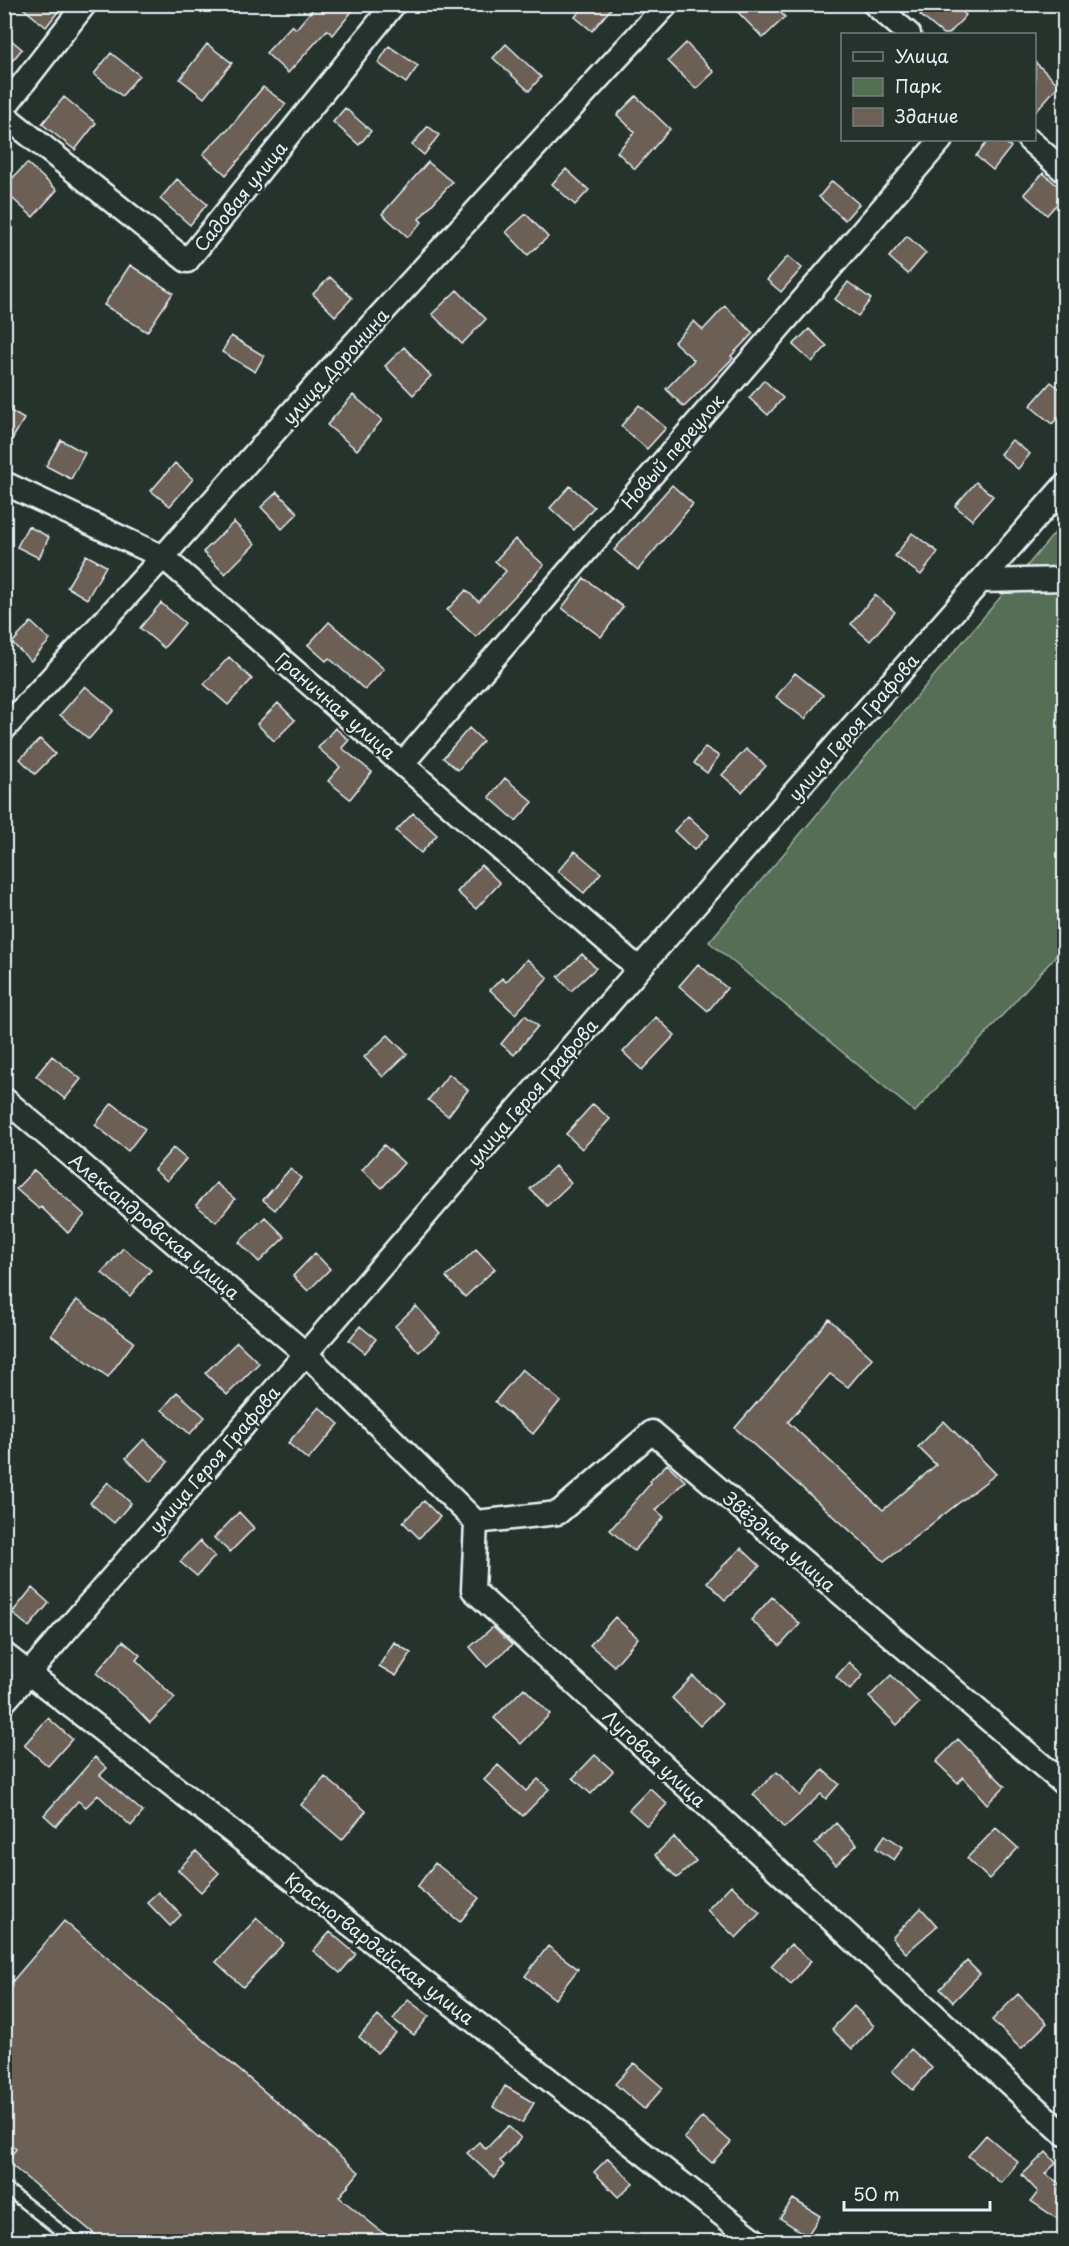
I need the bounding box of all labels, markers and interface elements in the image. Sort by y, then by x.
legend [841,33,1036,141]
text: Улица [895,42,949,69]
text: Парк [895,72,942,99]
text: Здание [895,102,958,129]
street label: Садовая улица [187,134,294,257]
street label: улица Доронина [275,301,395,430]
street label: Новый переулок [614,387,730,515]
street label: Граничная улица [270,645,403,765]
street label: улица Героя Графова [781,647,925,807]
street label: улица Героя Графова [460,1012,604,1172]
street label: Александровская улица [64,1147,247,1306]
street label: улица Героя Графова [142,1379,286,1539]
street label: Звёздная улица [718,1484,843,1598]
street label: Луговая улица [597,1703,713,1813]
street label: Красногвардейская улица [280,1866,481,2031]
scale bar [844,2174,990,2212]
text: 50 m [853,2180,900,2207]

